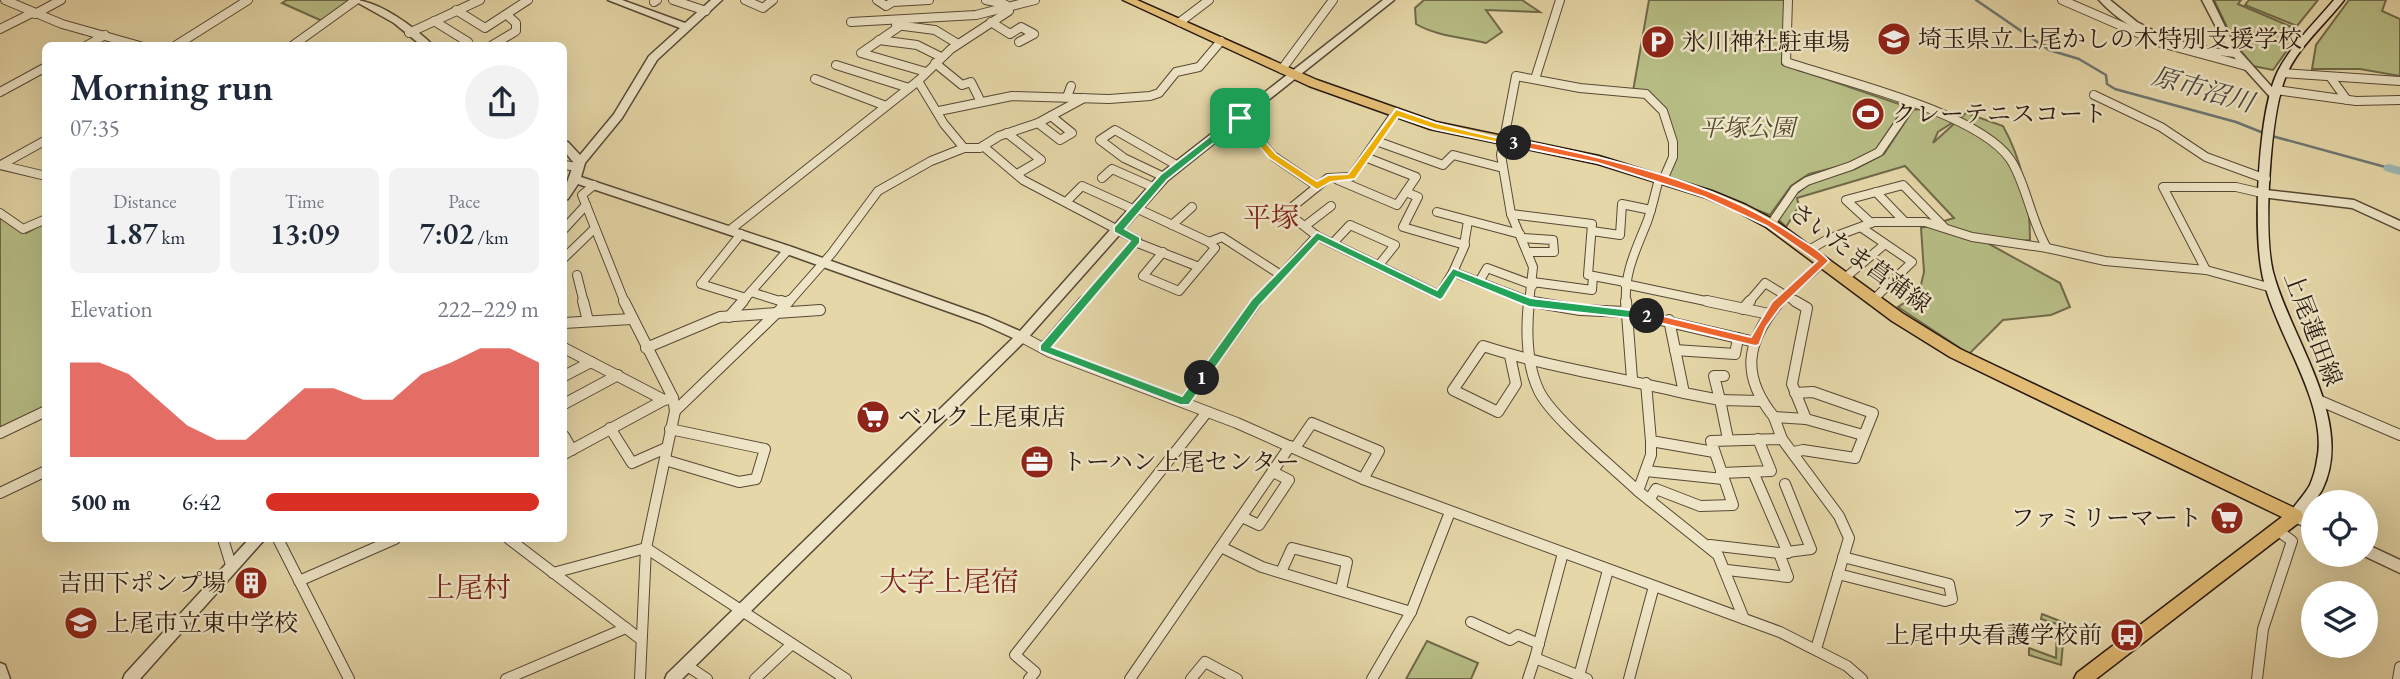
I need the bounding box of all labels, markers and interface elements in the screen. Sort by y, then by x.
school or university icon: 埼玉県立上尾かしの木特別支援学校 [1875,20,1913,58]
parking icon: 氷川神社駐車場 [1639,23,1677,61]
place label: 埼玉県立上尾かしの木特別支援学校 [1918,23,2302,54]
place label: 氷川神社駐車場 [1682,26,1850,57]
water label: 原市沼川 [2148,58,2261,120]
text: Morning run [70,62,273,111]
button: share [465,65,539,139]
pin [1210,88,1270,148]
sports icon: クレーテニスコート [1849,95,1887,133]
place label: クレーテニスコート [1892,98,2107,129]
icon: arrive [1221,99,1259,137]
park label: 平塚公園 [1699,112,1799,143]
text: 07:35 [70,113,120,143]
pin: 3 [1496,125,1532,160]
text: 3 [1508,130,1519,155]
text: Distance [113,189,177,214]
text: Time [285,189,324,214]
text: Pace [448,189,480,214]
street label: さいたま菖蒲線 [1783,196,1937,320]
district label: 平塚 [1243,199,1299,235]
text: 1.87 [104,214,158,253]
text: 13:09 [270,214,339,253]
text: 7:02 [419,214,474,253]
text: km [158,225,185,250]
text: /km [474,225,509,250]
street label: 上尾蓮田線 [2277,267,2349,390]
text: Elevation [70,294,153,324]
text: 222–229 m [438,294,539,324]
pin: 2 [1630,298,1664,334]
text: 2 [1641,303,1652,328]
pin: 1 [1184,360,1220,396]
text: 1 [1196,365,1207,390]
supermarket icon: ベルク上尾東店 [854,398,892,436]
place label: ベルク上尾東店 [898,401,1066,432]
office icon: トーハン上尾センター [1018,443,1056,481]
place label: トーハン上尾センター [1062,446,1300,477]
text: 500 m [70,487,131,517]
text: 6:42 [182,487,221,517]
map controls [2301,490,2378,658]
button: locate [2301,490,2378,567]
supermarket icon: ファミリーマート [2208,499,2246,537]
place label: ファミリーマート [2010,502,2202,533]
district label: 大字上尾宿 [879,563,1019,599]
building icon: 吉田下ポンプ場 [232,564,270,602]
place label: 吉田下ポンプ場 [58,567,226,598]
district label: 上尾村 [427,569,511,605]
button: layers [2301,581,2378,658]
school or university icon: 上尾市立東中学校 [62,604,100,642]
place label: 上尾市立東中学校 [106,607,298,638]
bus stop icon: 上尾中央看護学校前 [2108,616,2146,654]
place label: 上尾中央看護学校前 [1886,619,2102,650]

